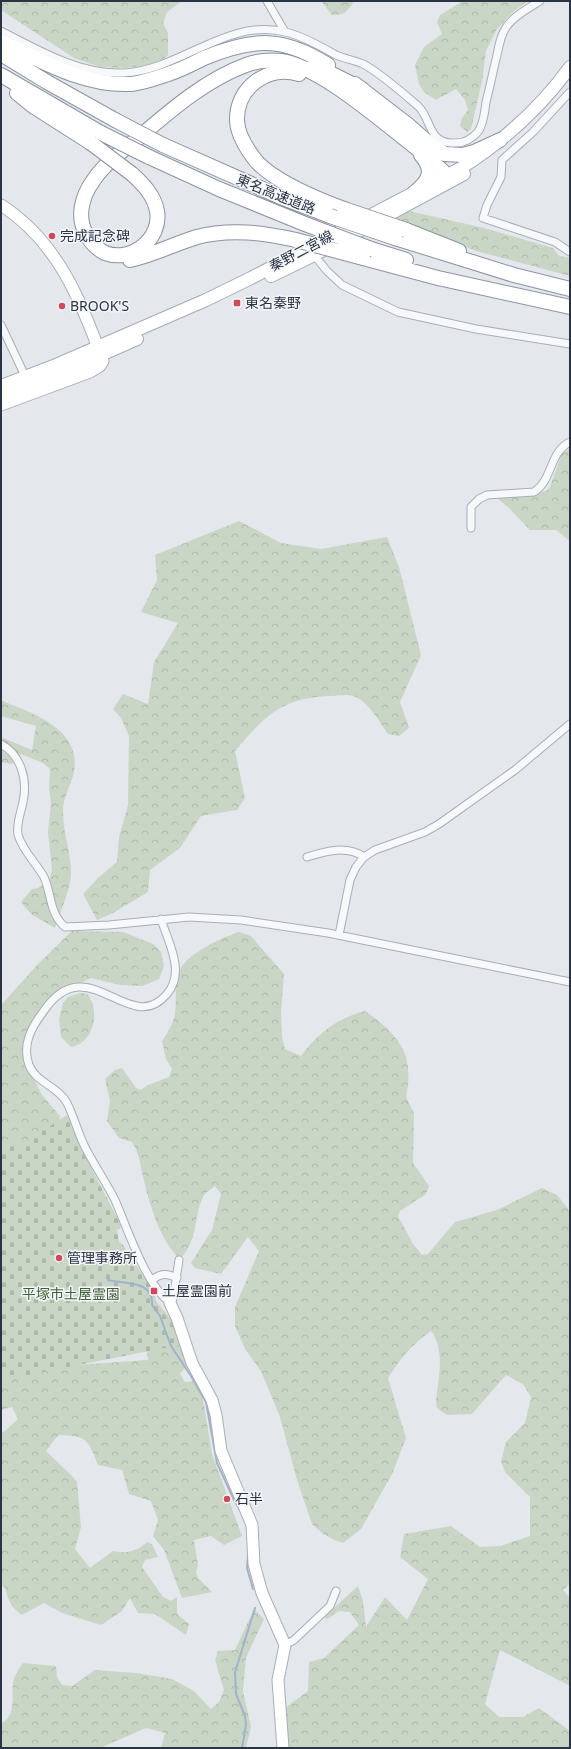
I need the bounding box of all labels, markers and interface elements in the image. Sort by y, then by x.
street label: 東名高速道路 [234,169,319,218]
place label: 完成記念碑 [60,226,130,245]
street label: 秦野二宮線 [265,226,336,275]
marker: 完成記念碑 [47,231,57,241]
place label: 東名秦野 [245,293,301,312]
place label: BROOK'S [70,296,129,315]
marker: 東名秦野 [232,298,242,308]
marker: BROOK'S [57,301,67,311]
place label: 管理事務所 [67,1248,137,1267]
marker: 管理事務所 [54,1253,64,1263]
place label: 土屋霊園前 [162,1281,232,1300]
park label: 平塚市土屋霊園 [22,1284,120,1303]
marker: 土屋霊園前 [149,1286,159,1296]
place label: 石半 [235,1489,263,1508]
marker: 石半 [222,1494,232,1504]

